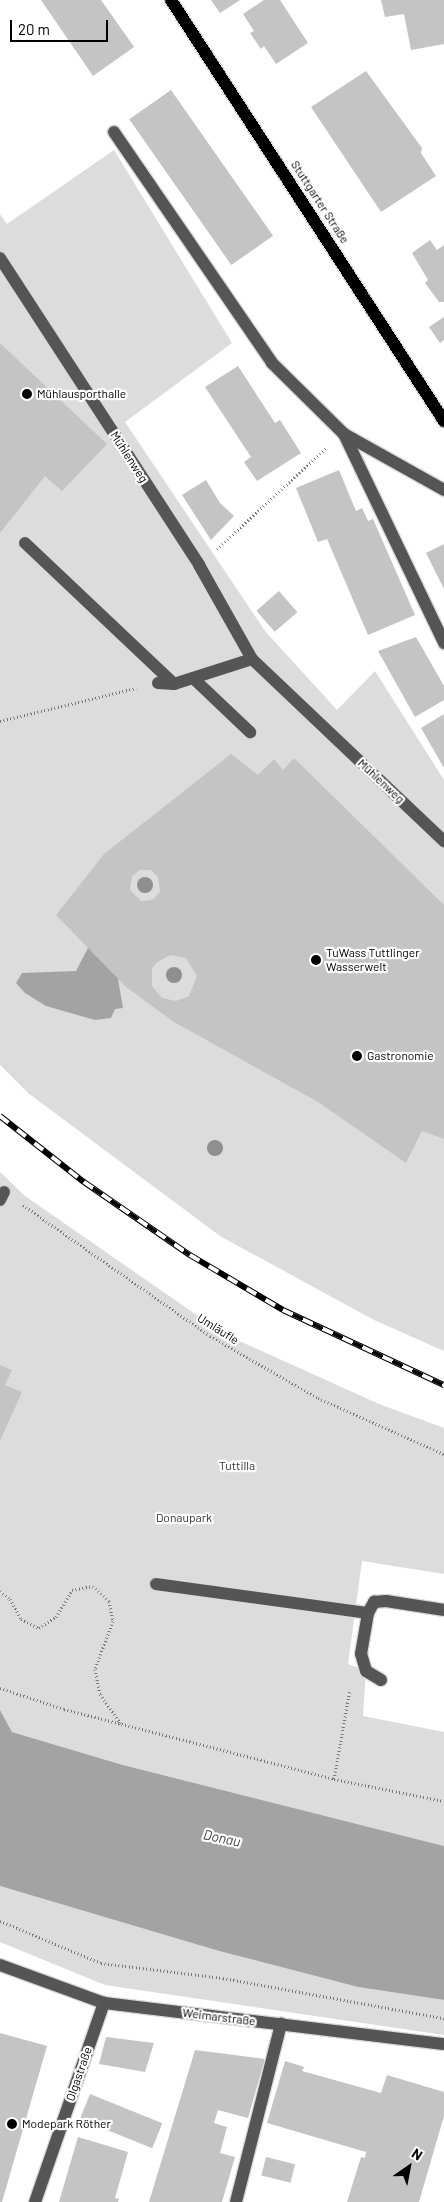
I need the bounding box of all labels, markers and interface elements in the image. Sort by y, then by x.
scale bar [12,10,110,42]
text: 20 m [18,20,50,38]
street label: Stuttgarter Straße [288,158,352,246]
place label: Mühlausporthalle [37,387,126,401]
marker: Mühlausporthalle [21,388,33,400]
street label: Mühlenweg [107,429,151,485]
street label: Mühlenweg [355,756,407,806]
place label: TuWass Tuttlinger Wasserwelt [326,946,420,974]
marker: TuWass Tuttlinger Wasserwelt [310,954,322,966]
place label: Gastronomie [367,1049,434,1063]
marker: Gastronomie [351,1050,363,1062]
street label: Umläufle [194,1311,242,1347]
park label: Tuttilla [219,1459,255,1473]
park label: Donaupark [156,1511,212,1525]
water label: Donau [202,1826,242,1850]
street label: Weimarstraße [182,2005,256,2029]
street label: Olgastraße [63,2045,95,2103]
place label: Modepark Röther [22,2117,111,2131]
marker: Modepark Röther [6,2118,18,2130]
north arrow [384,2142,434,2192]
text: N [409,2144,426,2164]

